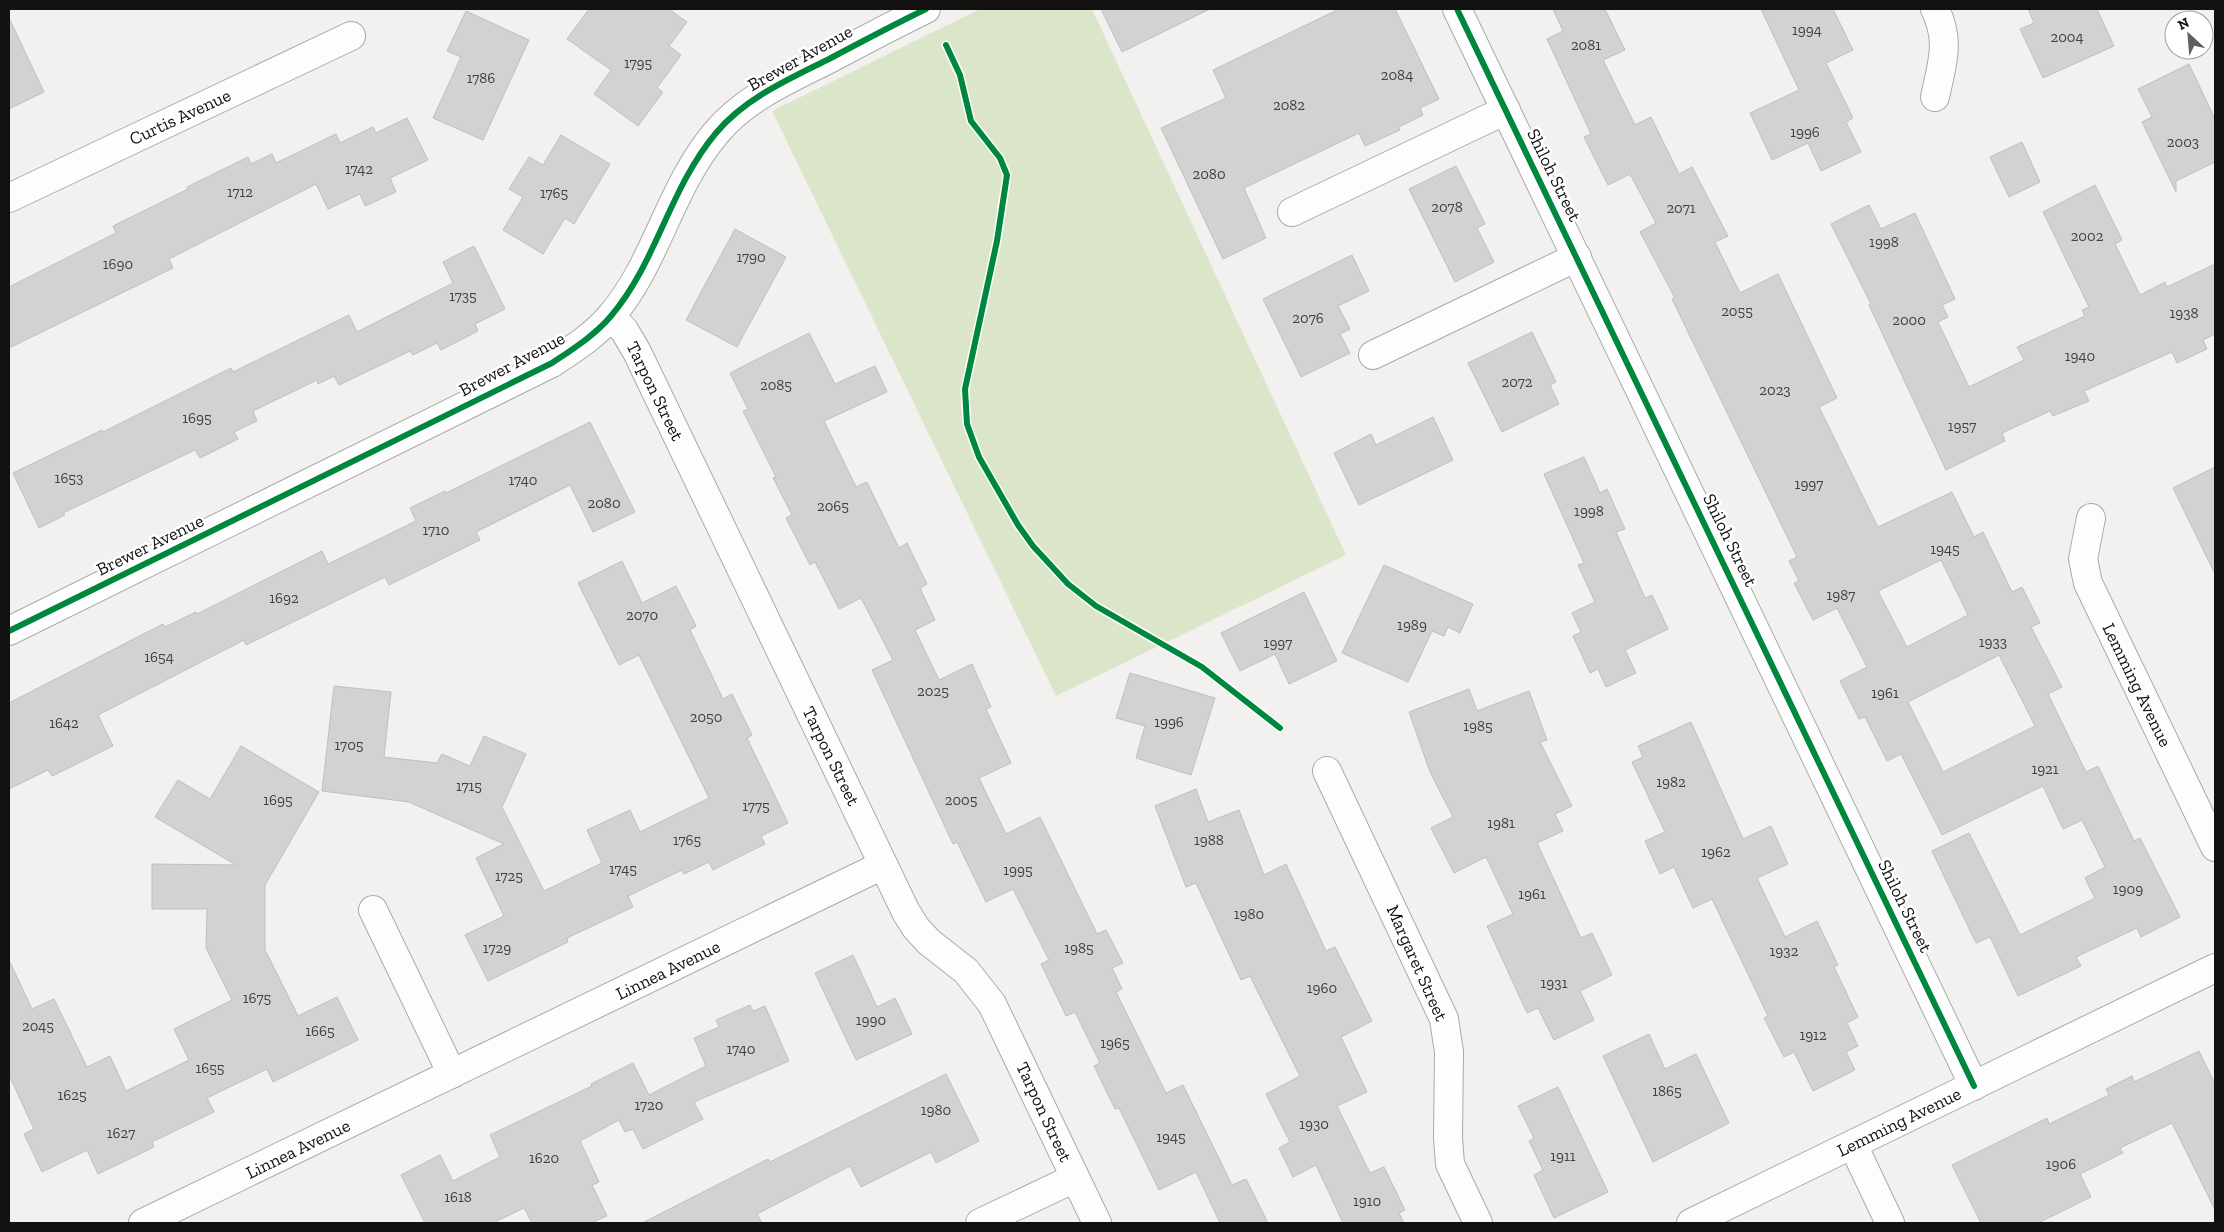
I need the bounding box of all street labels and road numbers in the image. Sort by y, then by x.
street label: Brewer Avenue [744,20,856,96]
street label: Curtis Avenue [126,84,234,150]
street label: Shiloh Street [1522,125,1586,225]
street label: Brewer Avenue [455,327,569,401]
street label: Tarpon Street [621,338,689,445]
street label: Shiloh Street [1698,490,1762,590]
street label: Brewer Avenue [93,510,207,580]
street label: Lemming Avenue [2097,619,2177,751]
street label: Tarpon Street [797,703,865,810]
street label: Shiloh Street [1873,856,1937,956]
street label: Margaret Street [1382,902,1453,1025]
street label: Linnea Avenue [612,935,724,1005]
street label: Tarpon Street [1011,1058,1077,1166]
street label: Lemming Avenue [1833,1082,1965,1162]
street label: Linnea Avenue [242,1114,354,1184]

